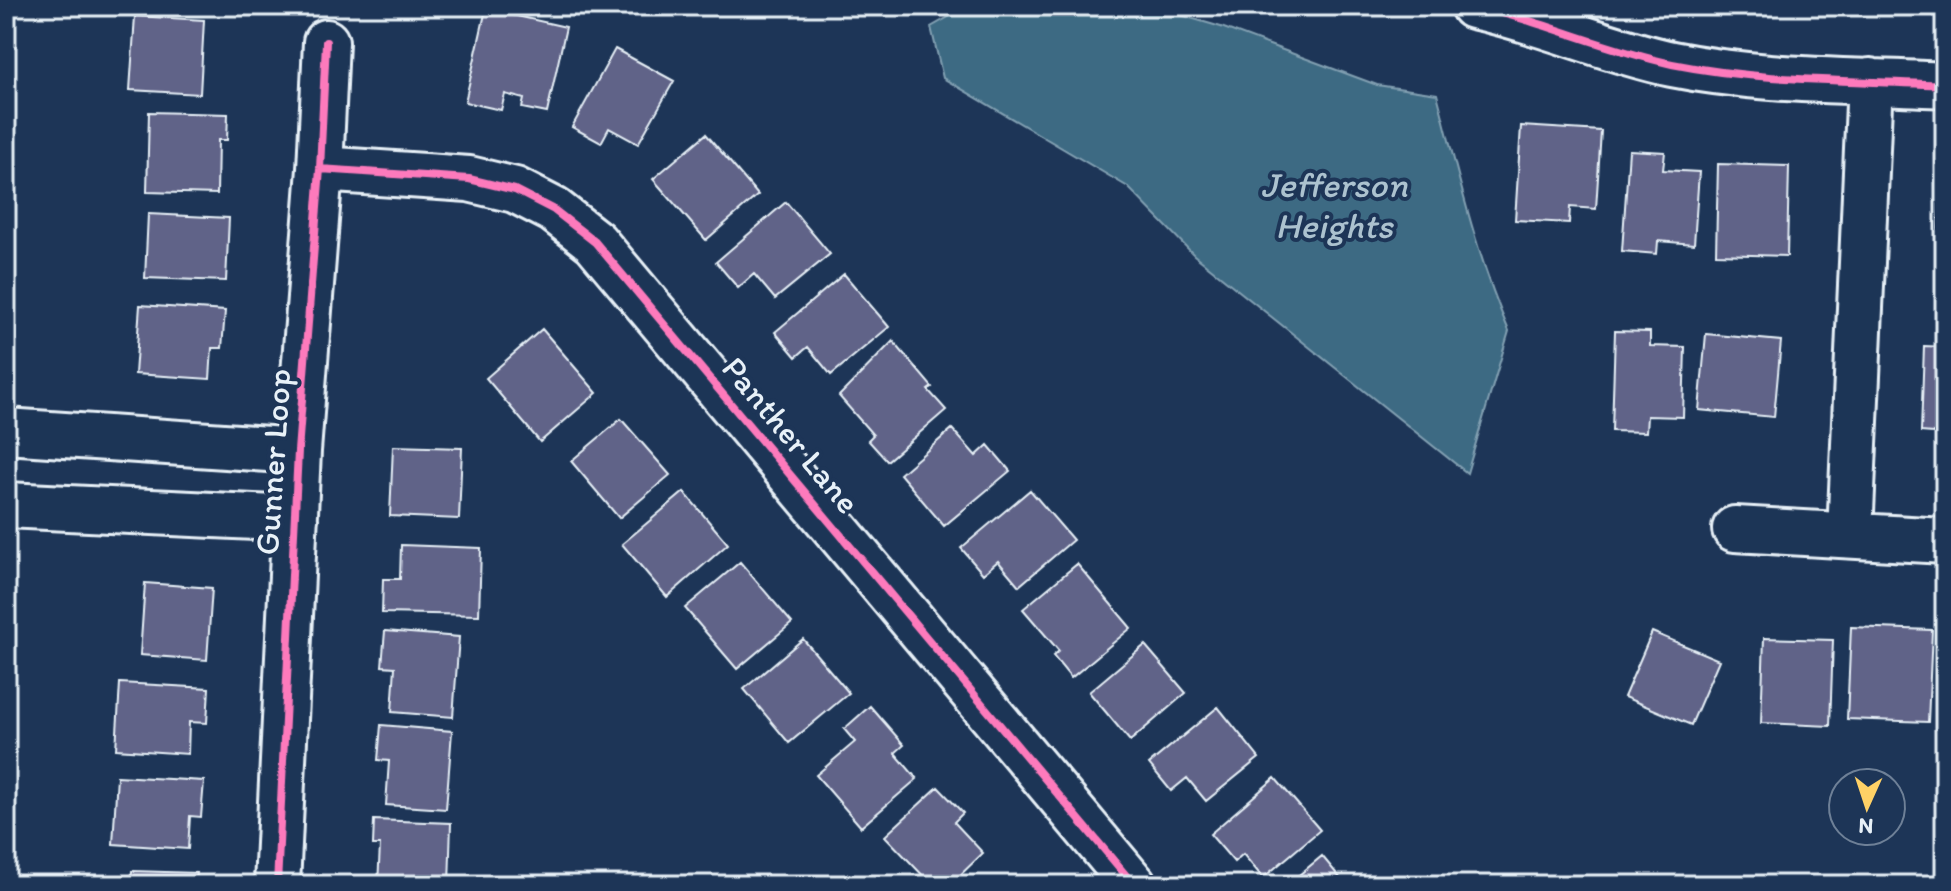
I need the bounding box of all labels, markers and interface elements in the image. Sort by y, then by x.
water label: Jefferson Heights [1260,163,1408,247]
street label: Panther Lane [713,348,869,522]
street label: Gunner Loop [246,367,300,557]
north arrow [1827,767,1907,847]
text: N [1858,813,1874,840]

